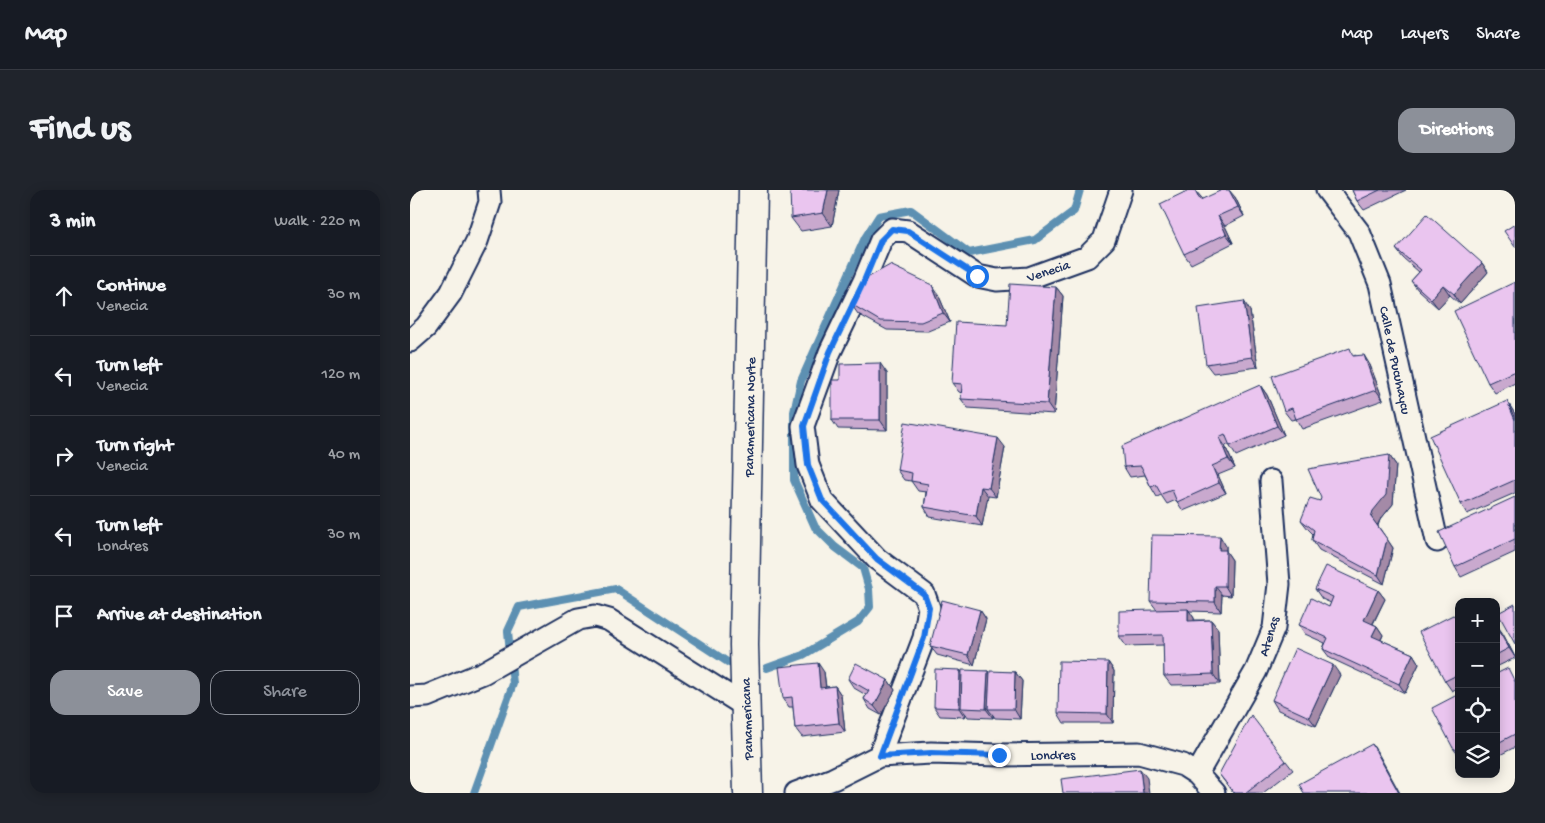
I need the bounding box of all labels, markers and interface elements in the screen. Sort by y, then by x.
text: Map [25,20,67,49]
text: Map [1341,24,1373,45]
text: Layers [1401,24,1448,45]
text: Share [1476,24,1520,45]
button: Directions [1398,108,1515,153]
text: Find us [30,110,130,151]
text: 3 min [50,210,95,235]
text: Walk · 220 m [274,213,360,232]
street label: Venecia [1024,257,1074,288]
route start [966,265,989,288]
text: Continue [97,275,166,298]
icon: ahead [50,282,78,310]
text: 30 m [327,286,360,305]
text: Venecia [97,298,148,317]
street label: Calle de Pucuhaycu [1374,305,1413,416]
text: Turn left [97,355,161,378]
street label: Panamericana Norte [742,356,761,478]
icon: left [50,362,78,390]
text: 120 m [321,366,360,385]
text: Venecia [97,378,148,397]
text: Turn right [97,435,173,458]
icon: right [50,442,78,470]
text: 40 m [328,446,360,465]
text: Venecia [97,458,148,477]
text: Turn left [97,515,161,538]
icon: left [50,522,78,550]
text: 30 m [327,526,360,545]
text: Londres [97,538,148,557]
map controls [1455,598,1500,778]
button: + [1455,598,1500,643]
icon: arrive [50,602,78,630]
text: Arrive at destination [97,604,261,627]
street label: Atenas [1256,614,1285,659]
button: − [1455,643,1500,688]
button: Save [50,670,200,715]
button: Share [210,670,360,715]
street label: Panamericana [739,676,758,761]
button: locate [1455,688,1500,733]
button: layers [1455,733,1500,778]
route end [988,744,1011,767]
street label: Londres [1031,748,1076,765]

